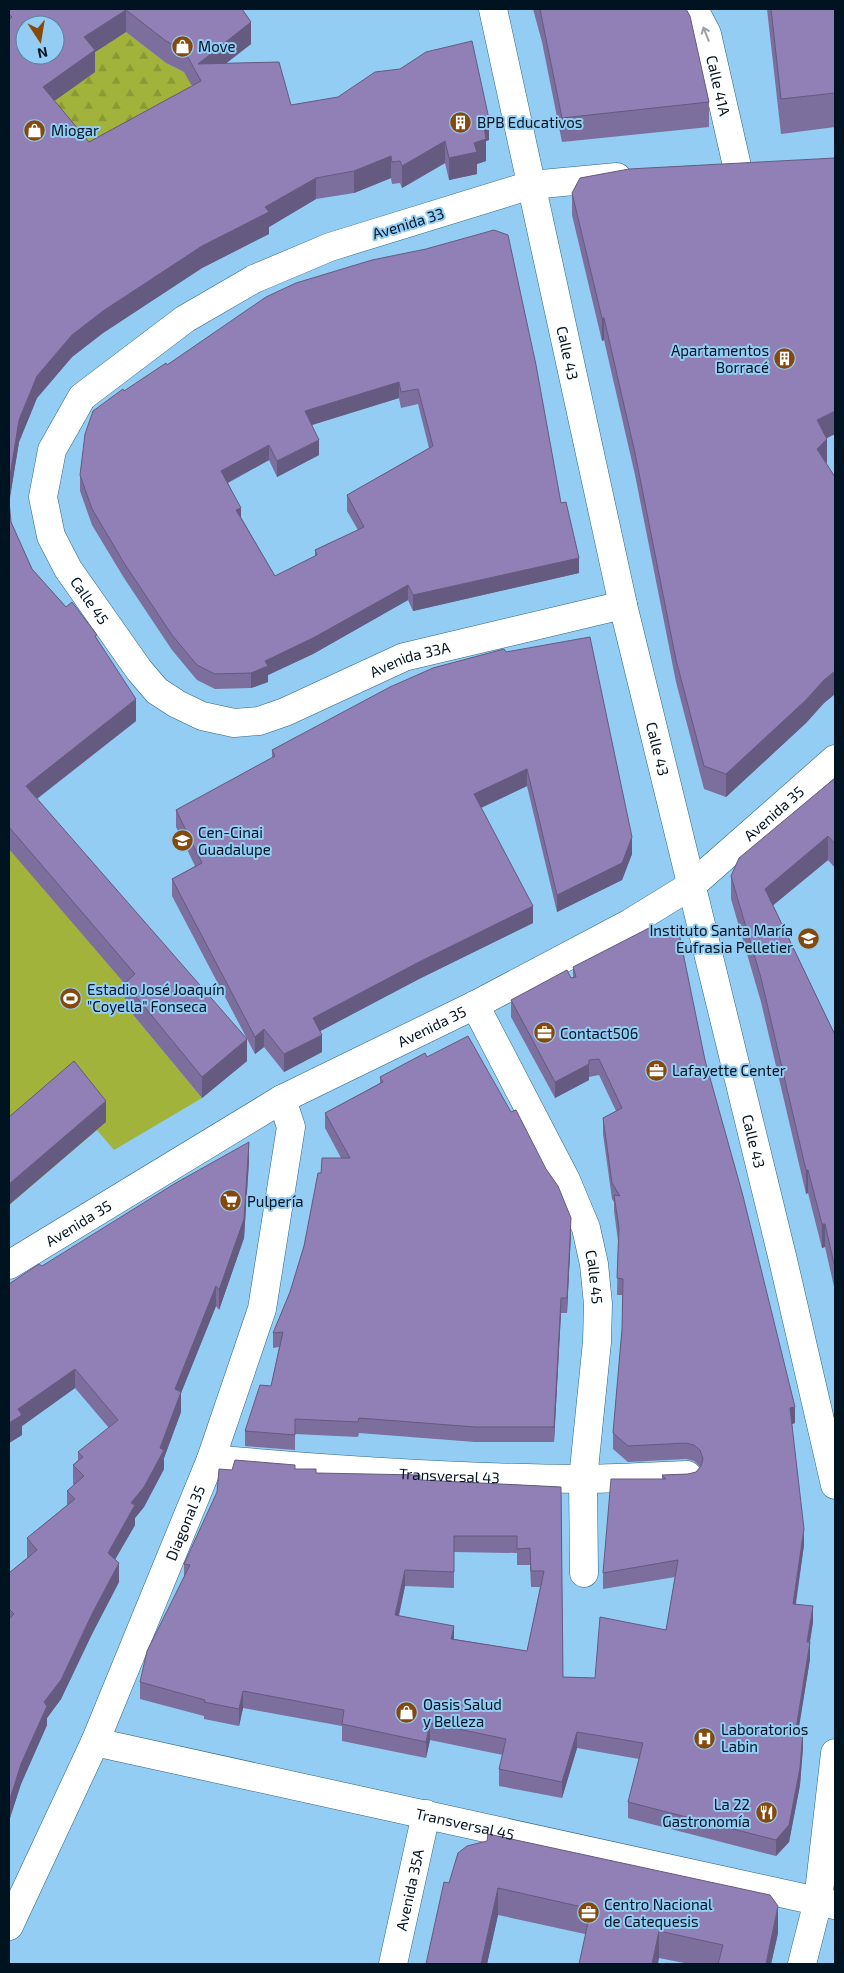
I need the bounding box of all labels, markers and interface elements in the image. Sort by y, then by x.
north arrow [15,15,65,65]
one-way arrow [701,27,710,42]
shop icon: Move [170,34,194,58]
place label: Move [198,37,236,55]
text: N [36,44,50,63]
street label: Calle 41A [703,53,734,118]
building icon: BPB Educativos [449,110,473,134]
place label: BPB Educativos [477,113,582,131]
shop icon: Miogar [23,118,47,142]
place label: Miogar [51,121,99,139]
street label: Avenida 33 [370,204,446,242]
street label: Calle 43 [553,324,583,382]
place label: Apartamentos Borracé [671,341,769,376]
building icon: Apartamentos Borracé [773,347,797,371]
street label: Calle 45 [67,573,113,628]
street label: Avenida 33A [367,637,452,681]
street label: Calle 43 [643,720,673,777]
street label: Avenida 35 [740,782,807,844]
place label: Cen-Cinai Guadalupe [198,823,271,858]
school or university icon: Cen-Cinai Guadalupe [170,829,194,853]
place label: Instituto Santa María Eufrasia Pelletier [649,921,793,956]
school or university icon: Instituto Santa María Eufrasia Pelletier [797,927,821,951]
place label: Estadio José Joaquín "Coyella" Fonseca [87,980,225,1015]
sports icon: Estadio José Joaquín "Coyella" Fonseca [59,986,83,1010]
street label: Avenida 35 [394,1002,469,1050]
office icon: Contact506 [532,1021,556,1045]
place label: Contact506 [560,1024,638,1042]
office icon: Lafayette Center [644,1058,668,1082]
place label: Lafayette Center [672,1061,786,1079]
street label: Calle 43 [739,1112,769,1170]
supermarket icon: Pulpería [219,1189,243,1213]
place label: Pulpería [247,1192,304,1210]
street label: Avenida 35 [42,1196,115,1250]
street label: Calle 45 [582,1248,607,1305]
street label: Transversal 43 [399,1464,500,1486]
street label: Diagonal 35 [161,1483,208,1563]
place label: Oasis Salud y Belleza [423,1695,502,1730]
shop icon: Oasis Salud y Belleza [395,1701,419,1725]
place label: Laboratorios Labin [721,1720,808,1755]
hospital icon: Laboratorios Labin [693,1726,717,1750]
place label: La 22 Gastronomía [662,1795,750,1830]
restaurant icon: La 22 Gastronomía [754,1801,778,1825]
street label: Transversal 45 [414,1804,516,1843]
street label: Avenida 35A [392,1846,427,1932]
place label: Centro Nacional de Catequesis [604,1895,713,1930]
office icon: Centro Nacional de Catequesis [576,1901,600,1925]

